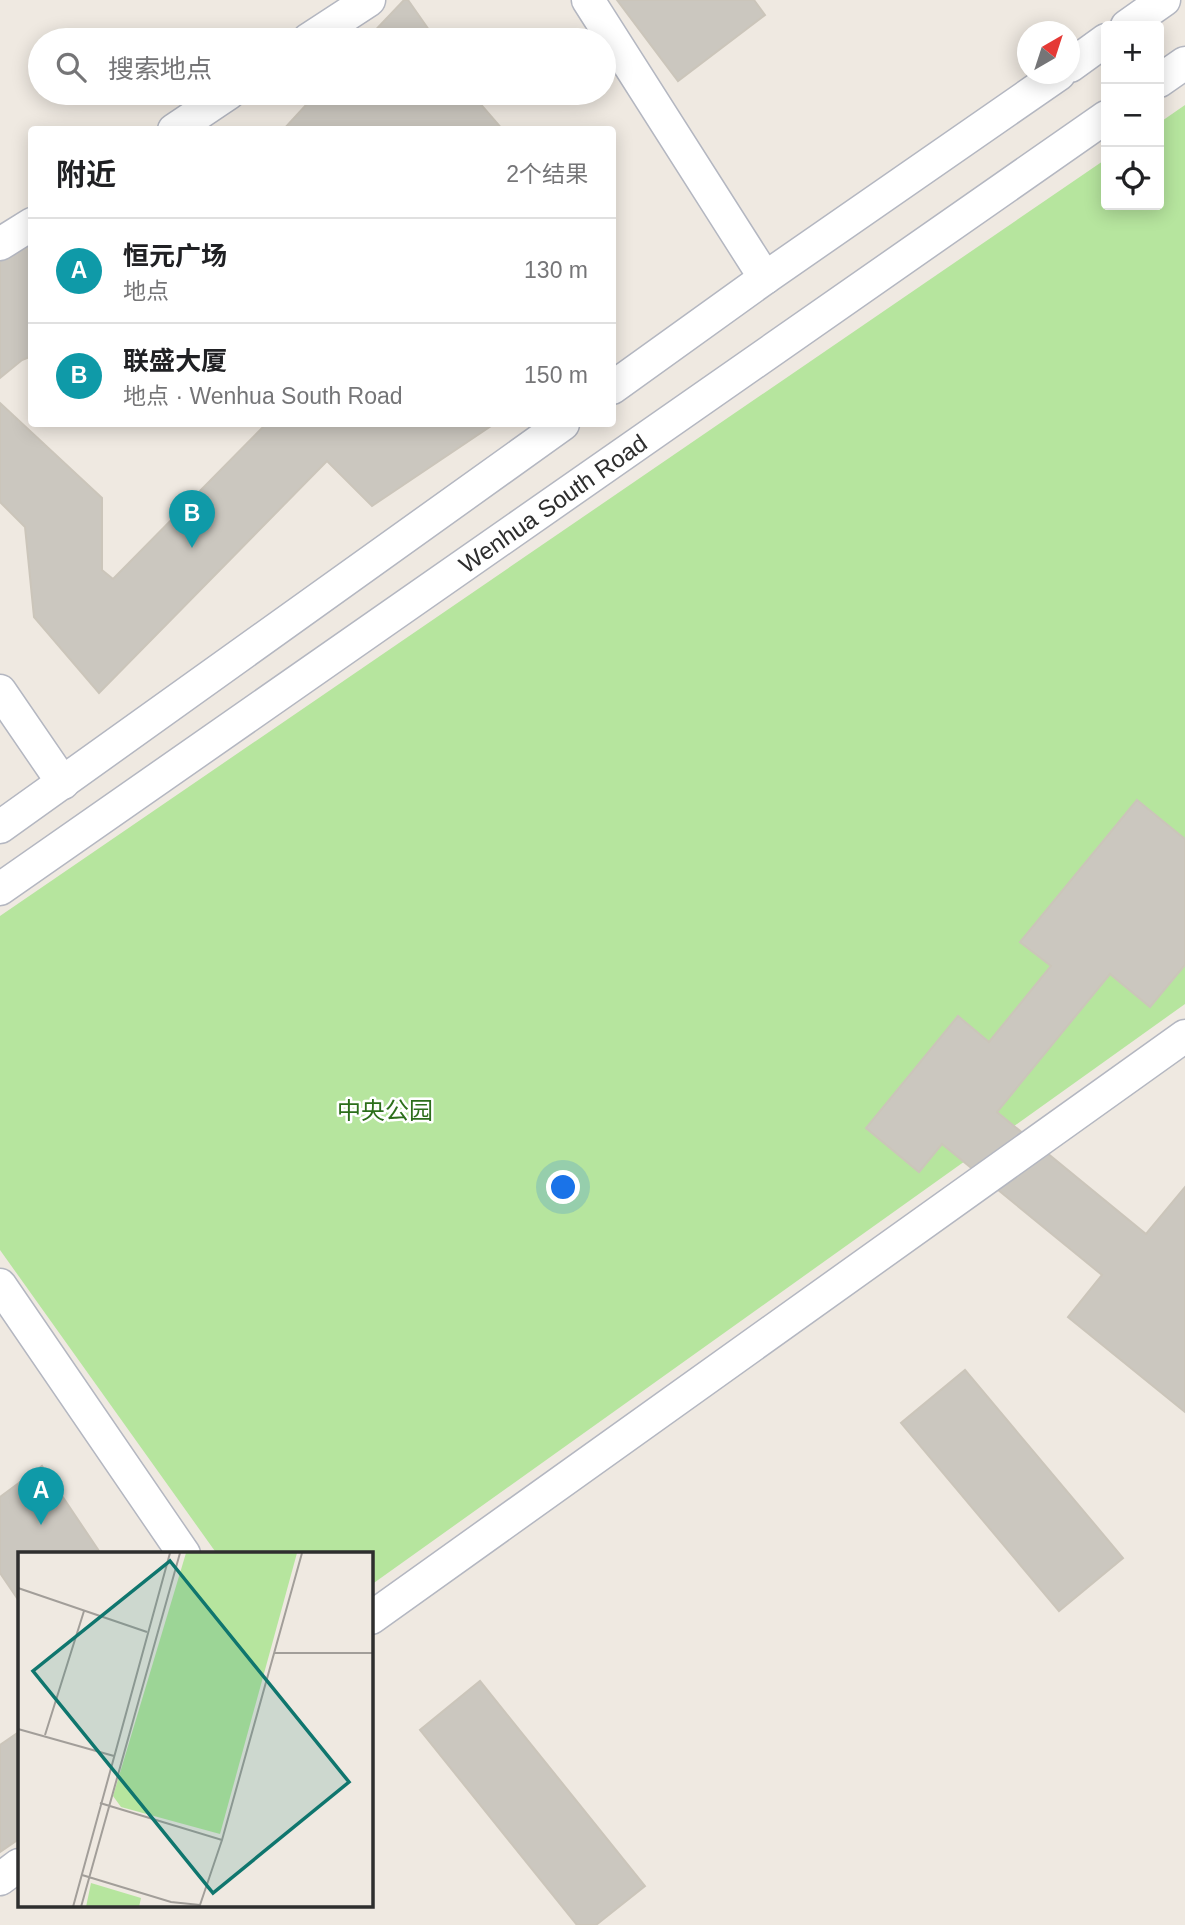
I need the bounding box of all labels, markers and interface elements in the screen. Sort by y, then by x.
north arrow [1017,21,1080,84]
map controls [1101,21,1164,210]
button: + [1101,21,1164,84]
search box [28,28,616,105]
icon: search [52,48,90,86]
text: 搜索地点 [108,54,212,84]
button: − [1101,84,1164,147]
button: locate [1101,147,1164,210]
text: 附近 [56,158,116,191]
text: 2个结果 [506,161,588,187]
text: 恒元广场 [123,241,227,271]
text: A [71,257,87,283]
text: 130 m [524,257,588,283]
text: 地点 [123,278,169,304]
text: 联盛大厦 [123,346,227,376]
text: B [71,362,87,388]
text: 150 m [524,362,588,388]
text: 地点 · Wenhua South Road [123,383,403,409]
street label: Wenhua South Road [454,428,652,578]
pin: B [169,490,215,548]
park label: 中央公园 [337,1097,433,1124]
your location [546,1170,580,1204]
pin: A [18,1467,64,1525]
inset map [18,1552,373,1908]

